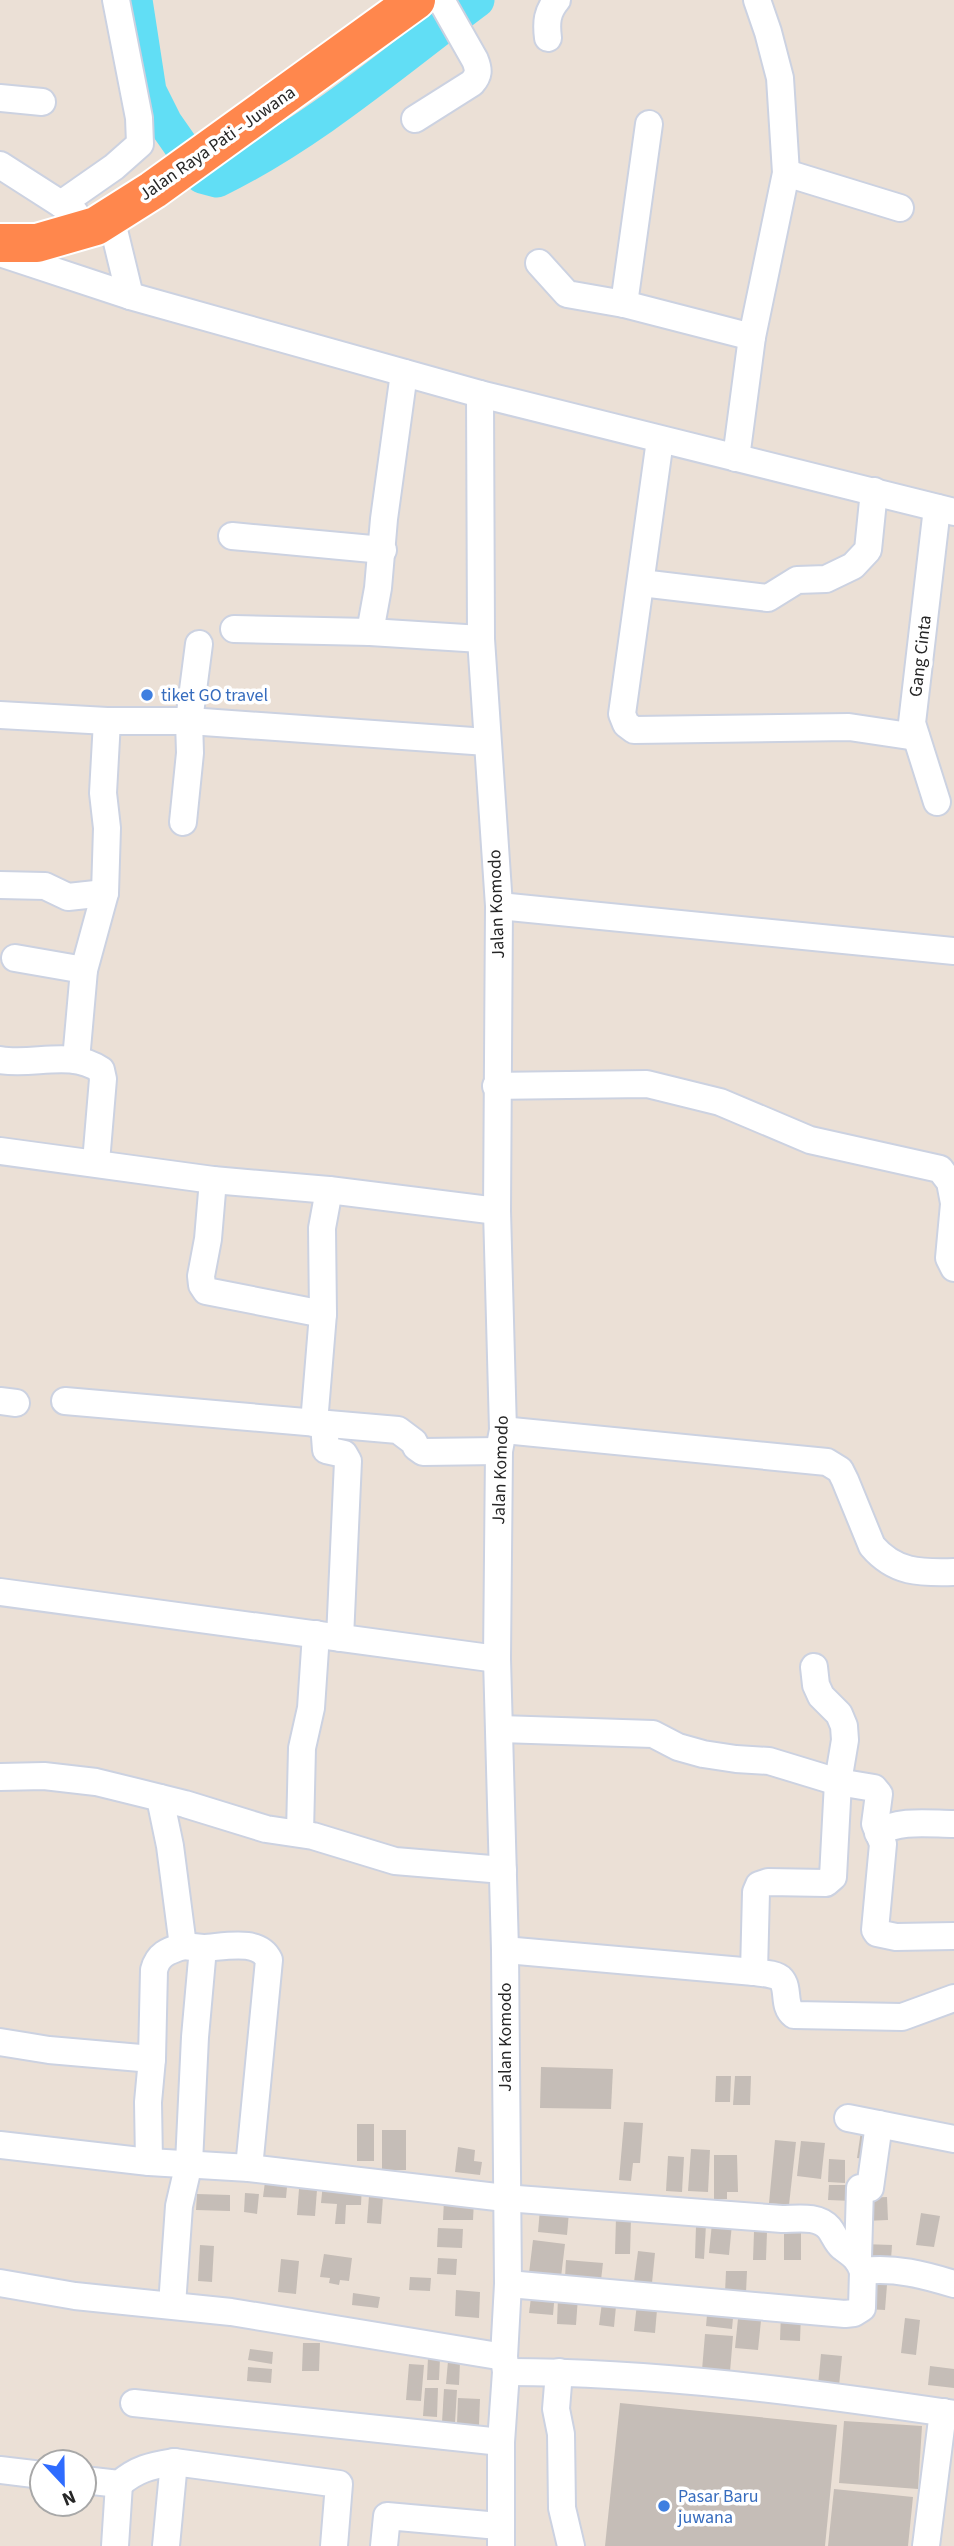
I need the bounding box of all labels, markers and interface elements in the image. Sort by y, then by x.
street label: Jalan Raya Pati - Juwana [134,80,300,207]
street label: Gang Cinta [903,614,938,698]
place label: tiket GO travel [161,683,268,708]
marker: tiket GO travel [139,687,155,703]
street label: Jalan Komodo [482,849,511,959]
street label: Jalan Komodo [486,1415,515,1525]
street label: Jalan Komodo [493,1982,518,2092]
north arrow [28,2448,98,2518]
text: N [58,2482,80,2512]
place label: Pasar Baru juwana [677,2484,759,2530]
marker: Pasar Baru juwana [656,2498,672,2514]

